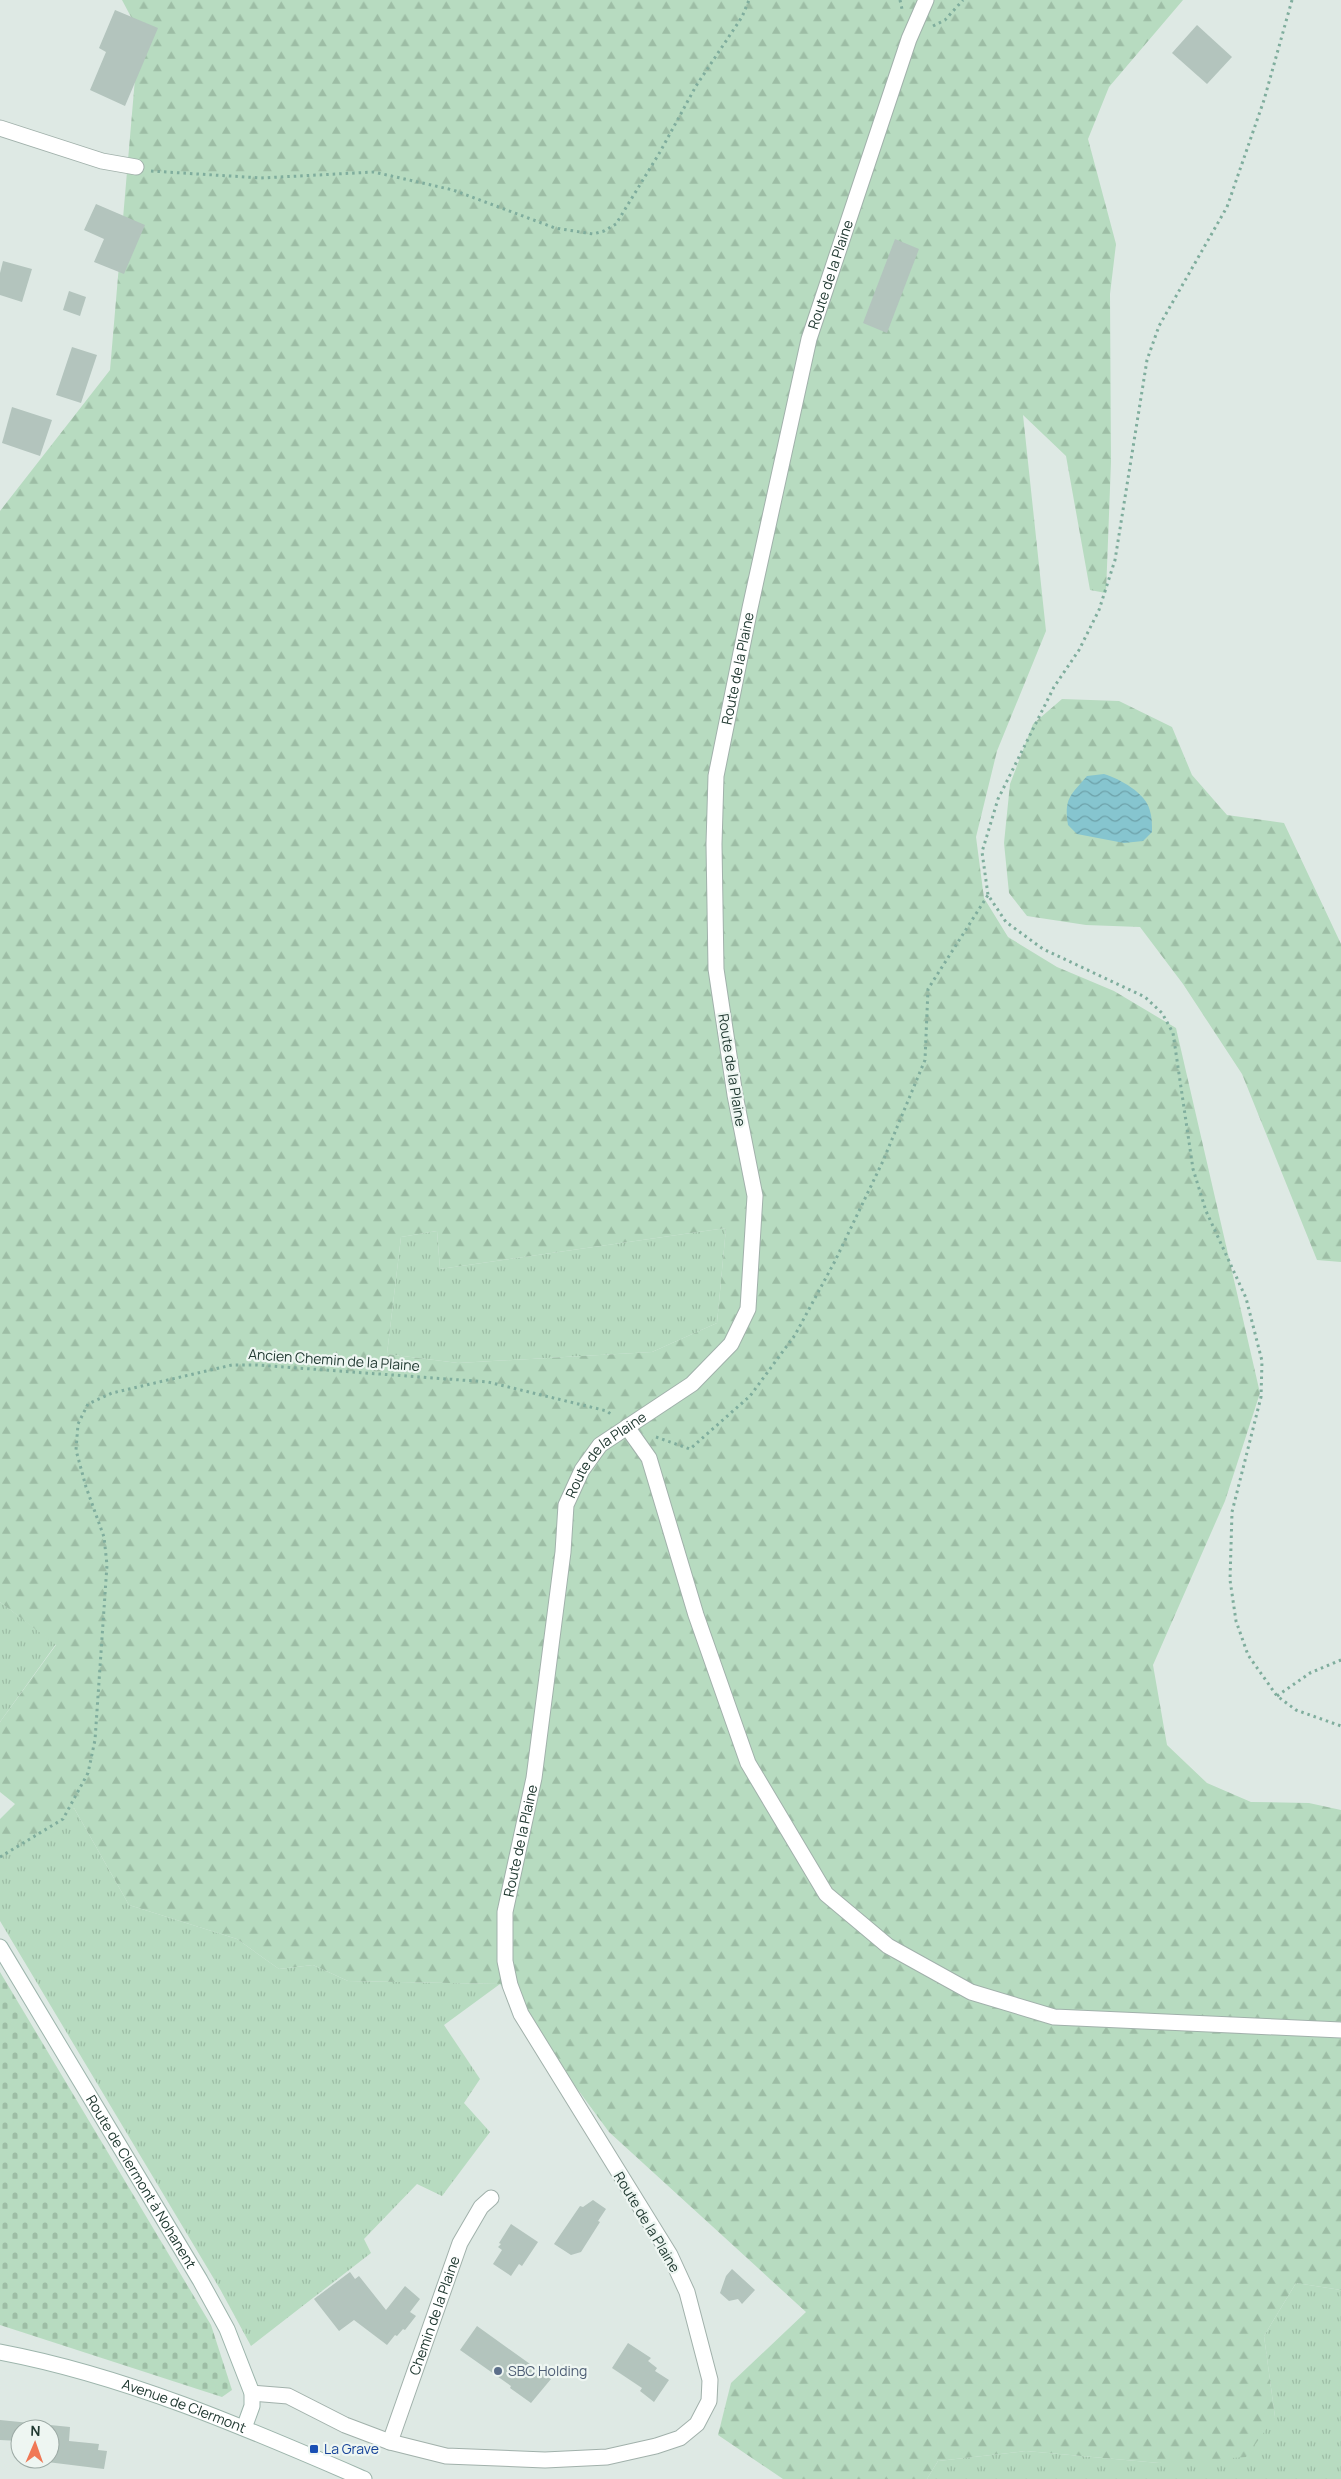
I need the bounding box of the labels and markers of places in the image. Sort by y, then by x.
place label: SBC Holding [508,2361,587,2380]
marker: SBC Holding [492,2365,504,2377]
place label: La Grave [324,2439,379,2458]
marker: La Grave [308,2443,320,2455]

